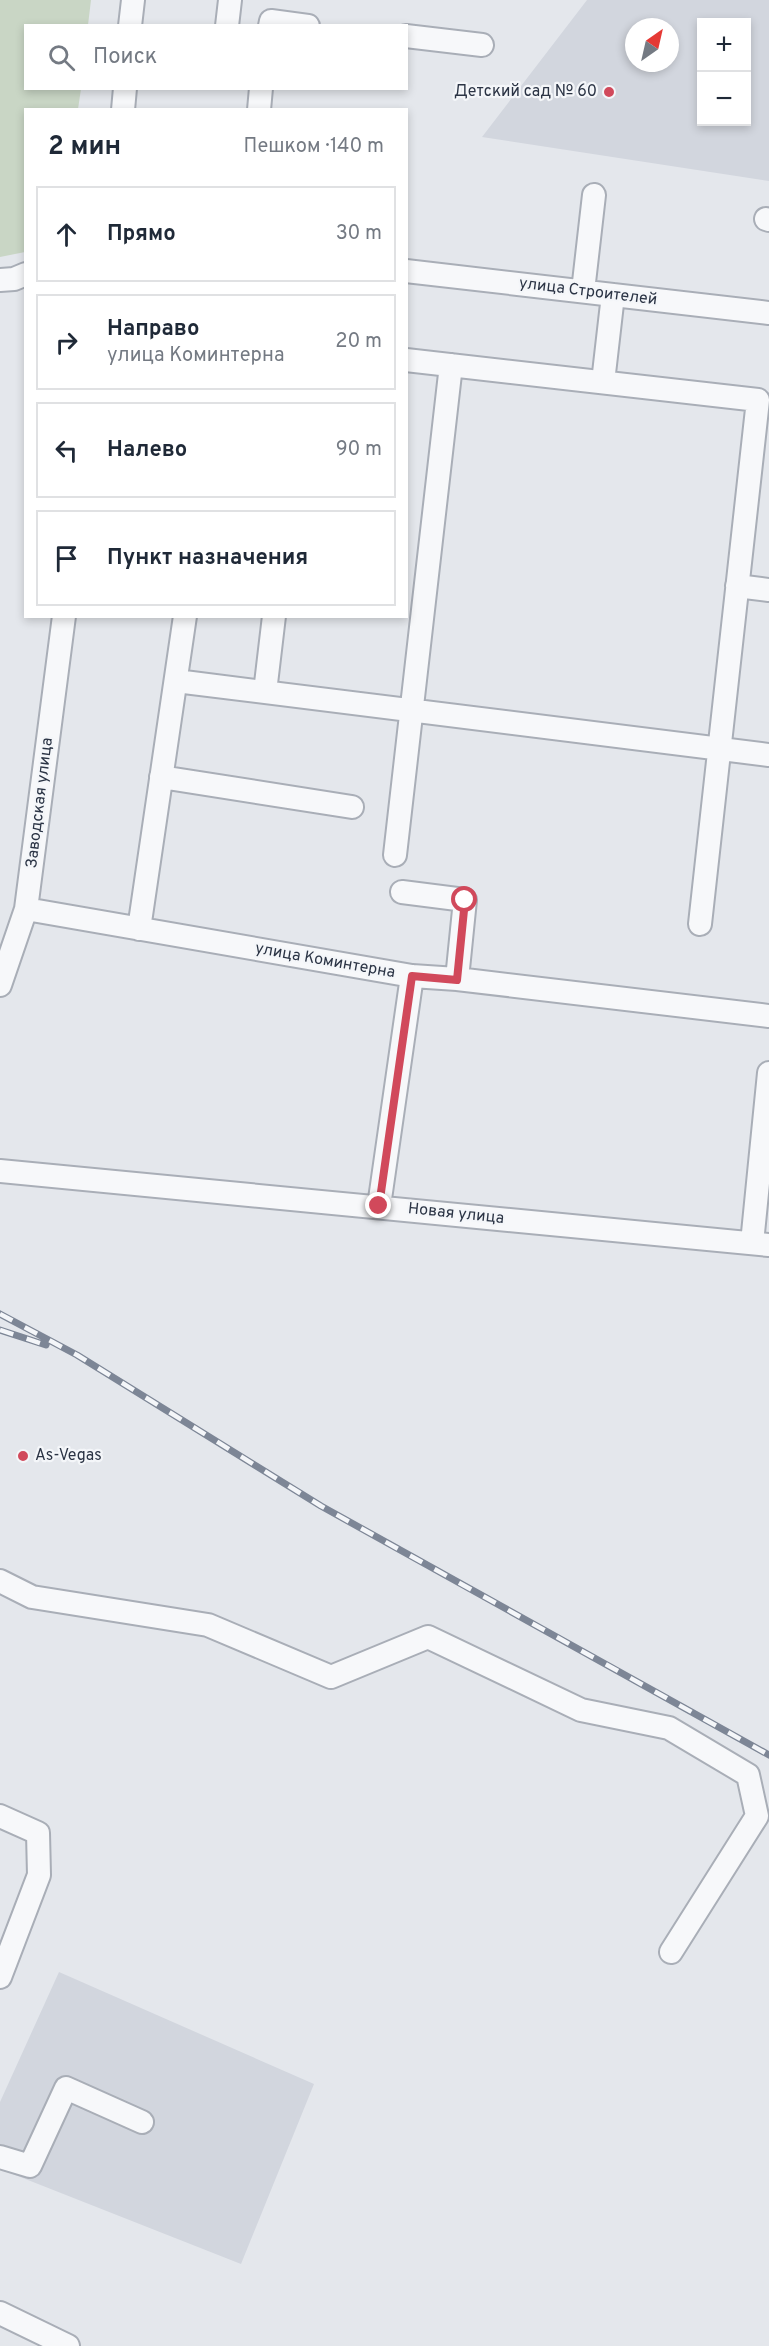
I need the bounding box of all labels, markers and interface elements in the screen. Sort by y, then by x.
north arrow [625,18,679,72]
map controls [697,18,751,126]
button: + [697,18,751,72]
search box [24,24,408,90]
icon: search [45,41,78,74]
text: Поиск [93,44,157,71]
button: − [697,72,751,126]
place label: Детский сад № 60 [454,82,597,102]
marker: Детский сад № 60 [602,85,616,99]
text: 2 мин [48,131,121,164]
text: Пешком · 140 m [244,134,384,160]
icon: ahead [50,218,83,251]
text: Прямо [107,221,176,248]
text: 30 m [336,221,382,247]
street label: улица Строителей [518,274,658,310]
text: Направо [107,316,199,343]
icon: right [50,326,83,359]
text: 20 m [335,329,382,355]
text: улица Коминтерна [107,343,284,369]
icon: left [50,434,83,467]
text: Налево [107,437,187,464]
text: 90 m [336,437,382,463]
icon: arrive [50,542,83,575]
text: Пункт назначения [107,545,308,572]
street label: Заводская улица [22,736,58,870]
route start [451,886,477,912]
street label: улица Коминтерна [253,939,397,983]
route end [365,1192,391,1218]
street label: Новая улица [407,1199,505,1229]
place label: As-Vegas [35,1446,102,1466]
marker: As-Vegas [16,1449,30,1463]

